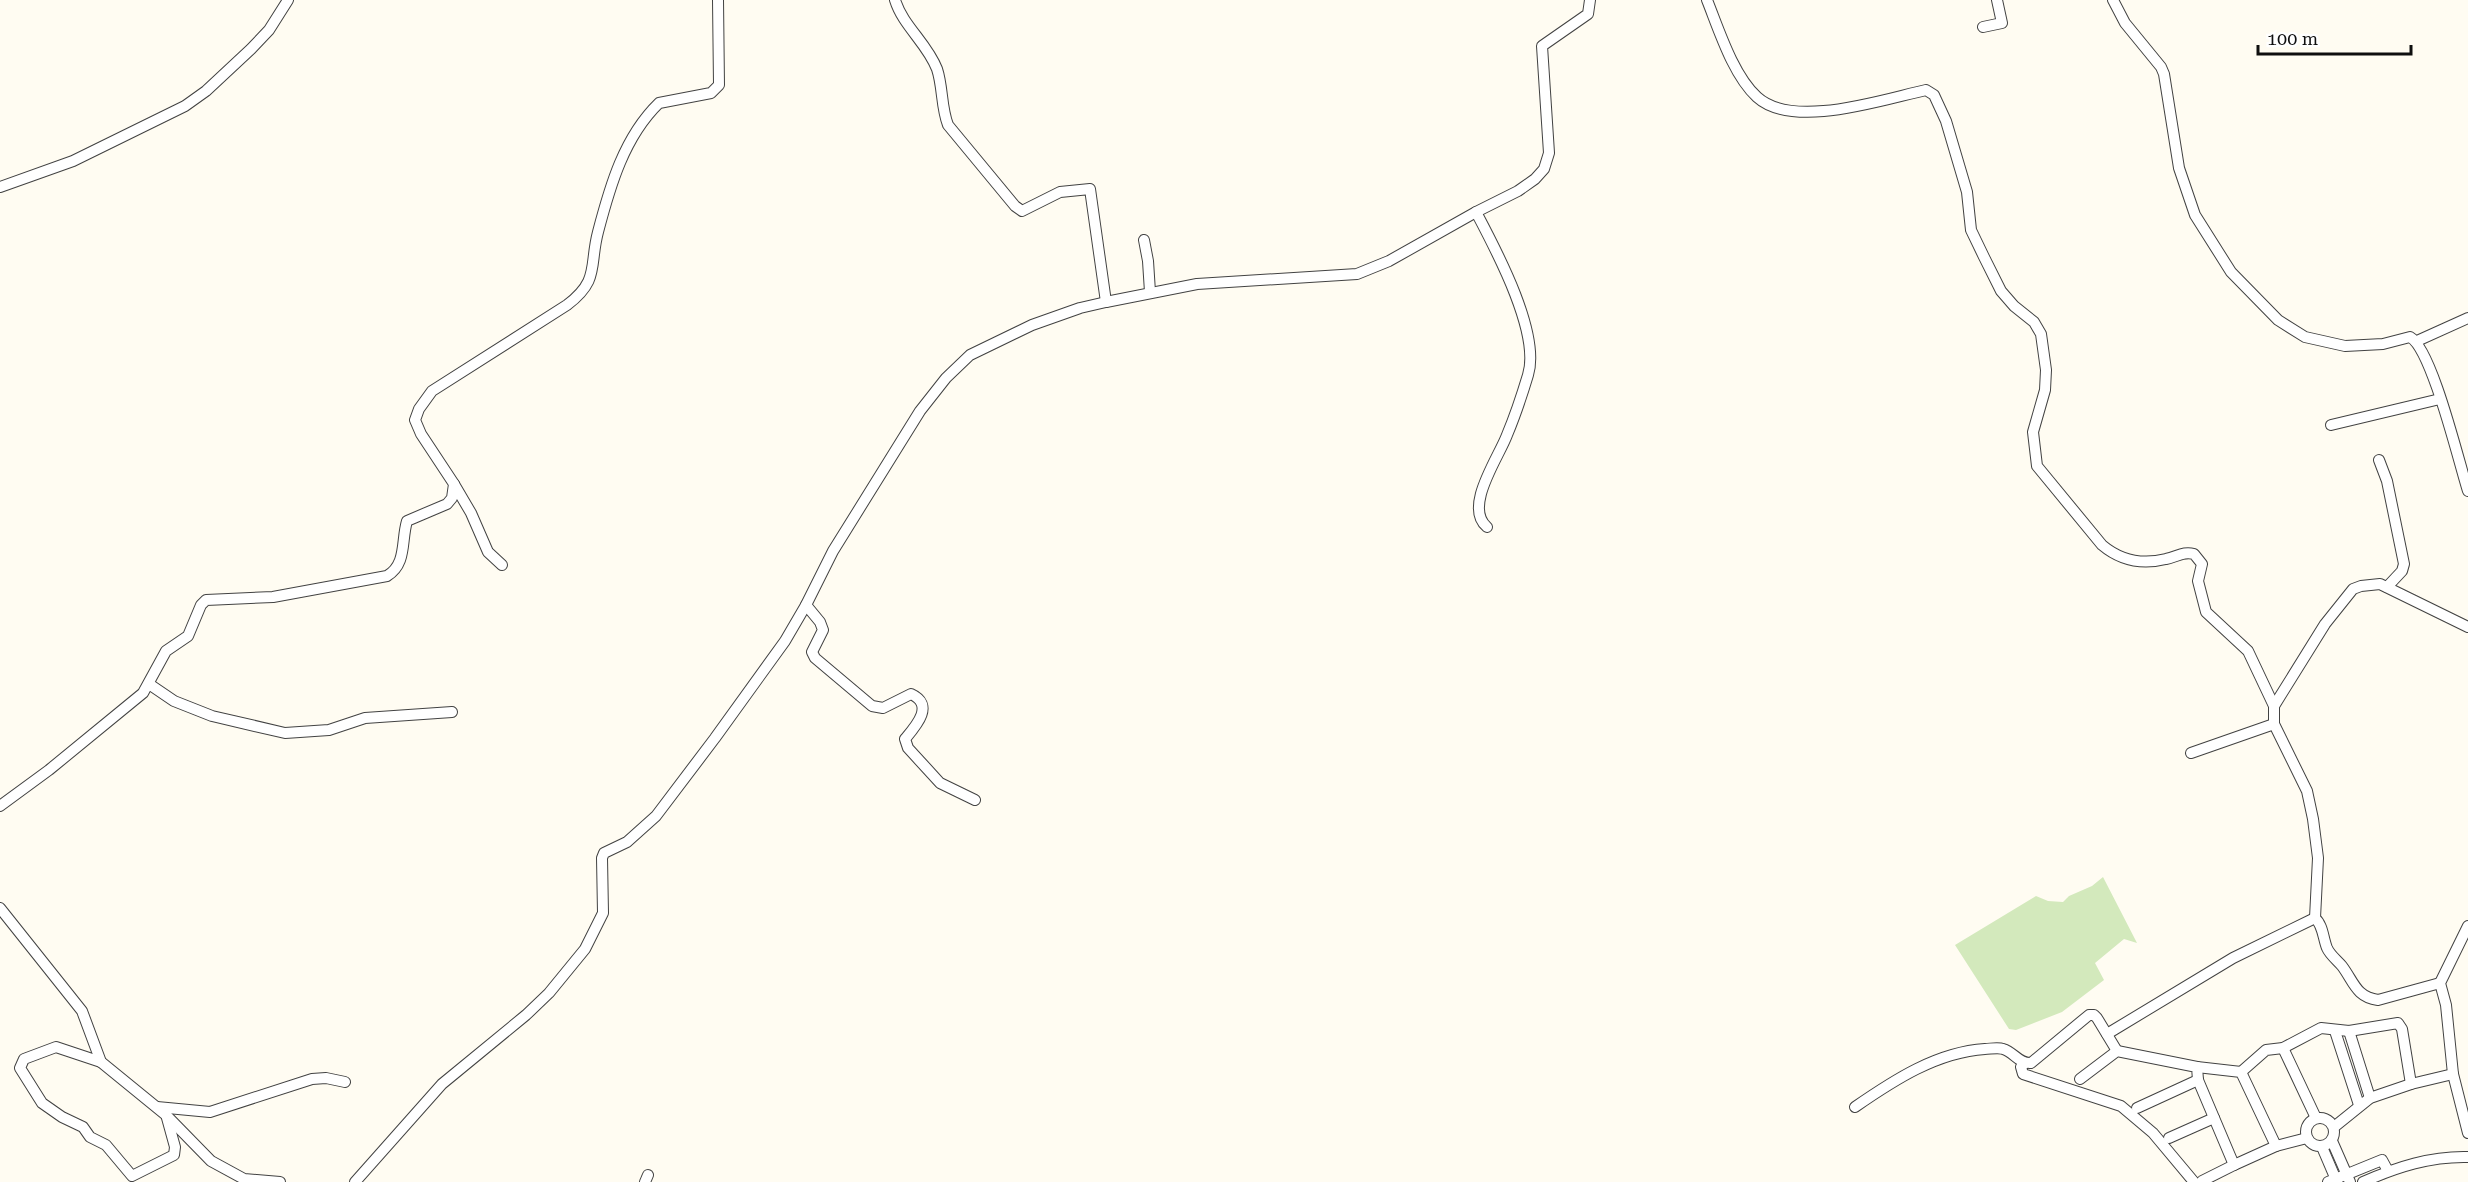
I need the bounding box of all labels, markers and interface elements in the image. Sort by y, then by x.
scale bar [2258,18,2411,56]
text: 100 m [2267,28,2318,49]

